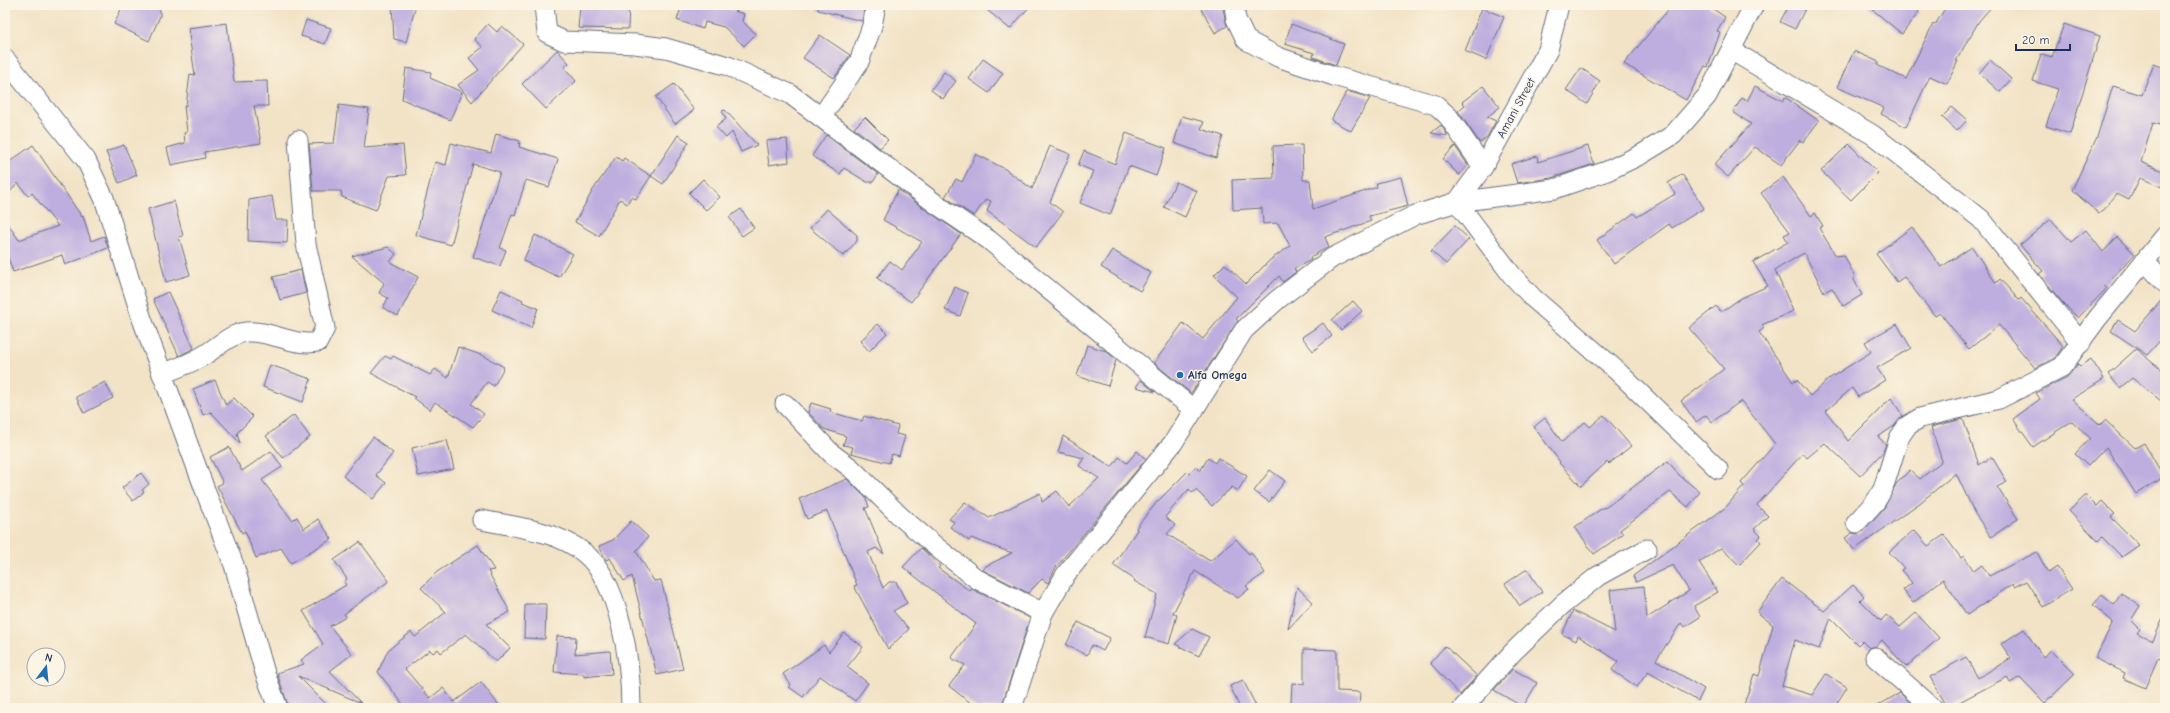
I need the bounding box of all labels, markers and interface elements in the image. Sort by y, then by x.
scale bar [2016,26,2070,52]
text: 20 m [2022,33,2050,47]
street label: Amani Street [1494,75,1539,140]
place label: Alfa Omega [1188,368,1247,382]
marker: Alfa Omega [1175,370,1185,380]
north arrow [26,647,66,687]
text: N [43,651,54,665]

